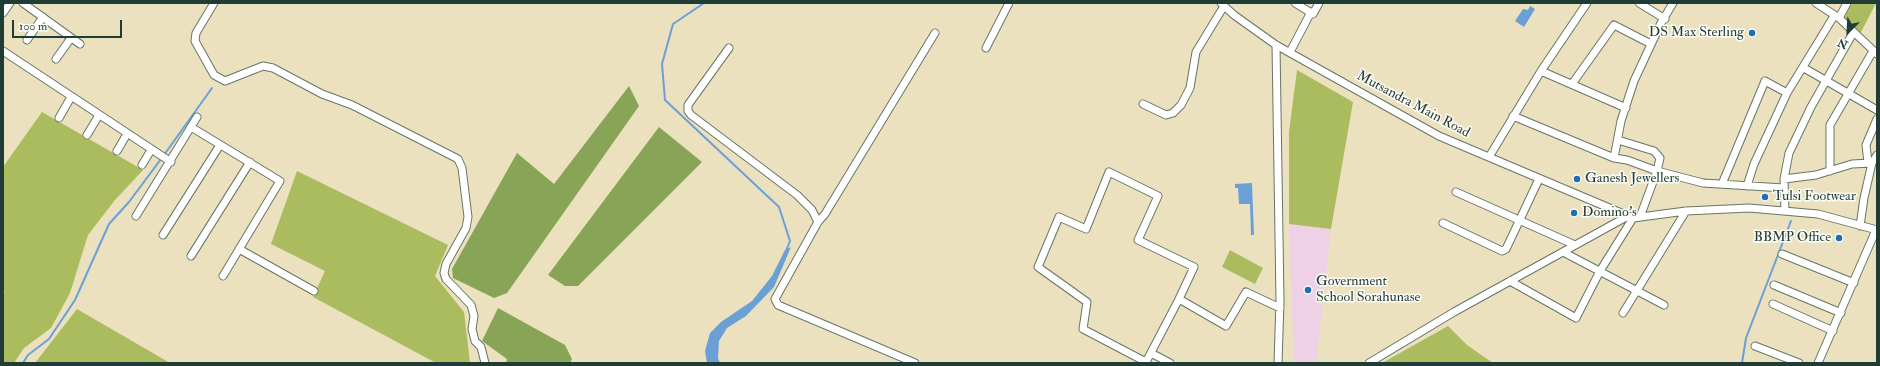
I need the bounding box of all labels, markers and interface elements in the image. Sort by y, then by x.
scale bar [14,12,124,38]
north arrow [1828,12,1868,52]
text: 100 m [19,19,47,34]
place label: DS Max Sterling [1649,25,1744,41]
marker: DS Max Sterling [1747,28,1757,38]
text: N [1836,35,1850,51]
street label: Mutsandra Main Road [1353,68,1473,142]
place label: Ganesh Jewellers [1585,171,1679,187]
marker: Ganesh Jewellers [1572,174,1582,184]
place label: Tulsi Footwear [1773,189,1856,205]
marker: Tulsi Footwear [1760,192,1770,202]
place label: Domino's [1582,205,1637,221]
marker: Domino's [1569,208,1579,218]
place label: BBMP Office [1754,230,1831,246]
marker: BBMP Office [1834,233,1844,243]
place label: Government School Sorahunase [1316,274,1420,306]
marker: Government School Sorahunase [1303,285,1313,295]

